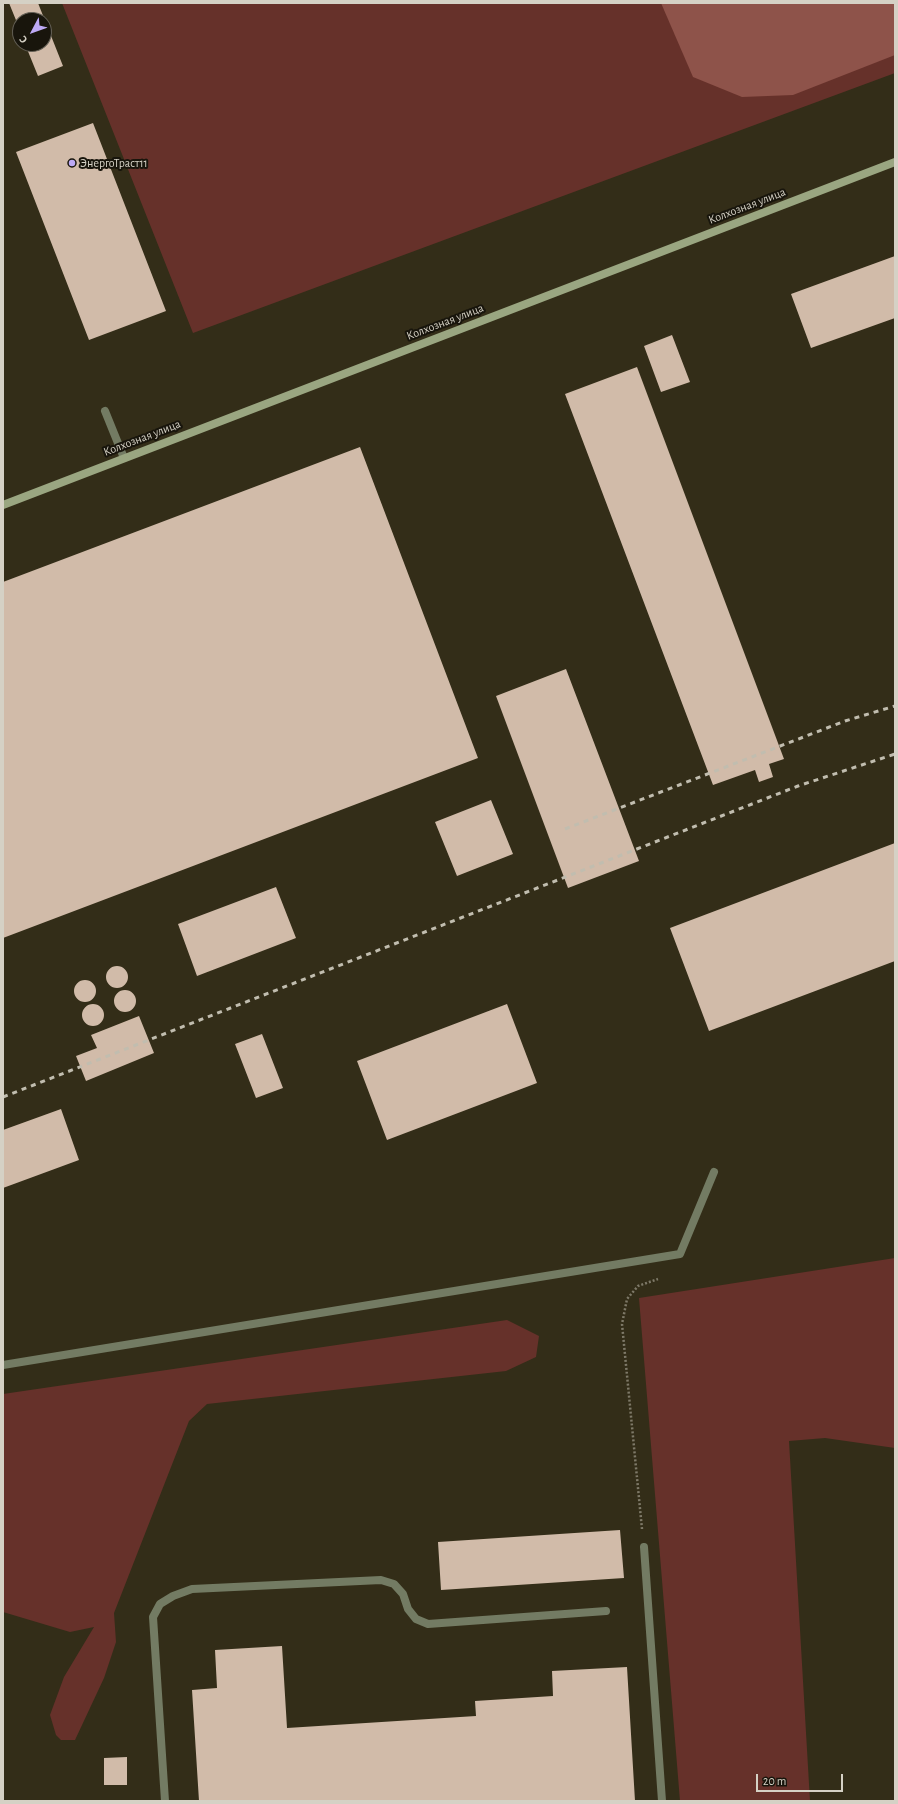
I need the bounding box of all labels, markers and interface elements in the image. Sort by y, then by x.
north arrow [12,12,52,52]
text: С [17,34,29,45]
place label: ЭнергоТраст11 [80,156,148,170]
marker: ЭнергоТраст11 [67,158,77,168]
street label: Колхозная улица [706,185,788,227]
street label: Колхозная улица [404,301,486,343]
street label: Колхозная улица [101,417,183,459]
scale bar [758,1766,845,1792]
text: 20 m [763,1775,786,1787]

